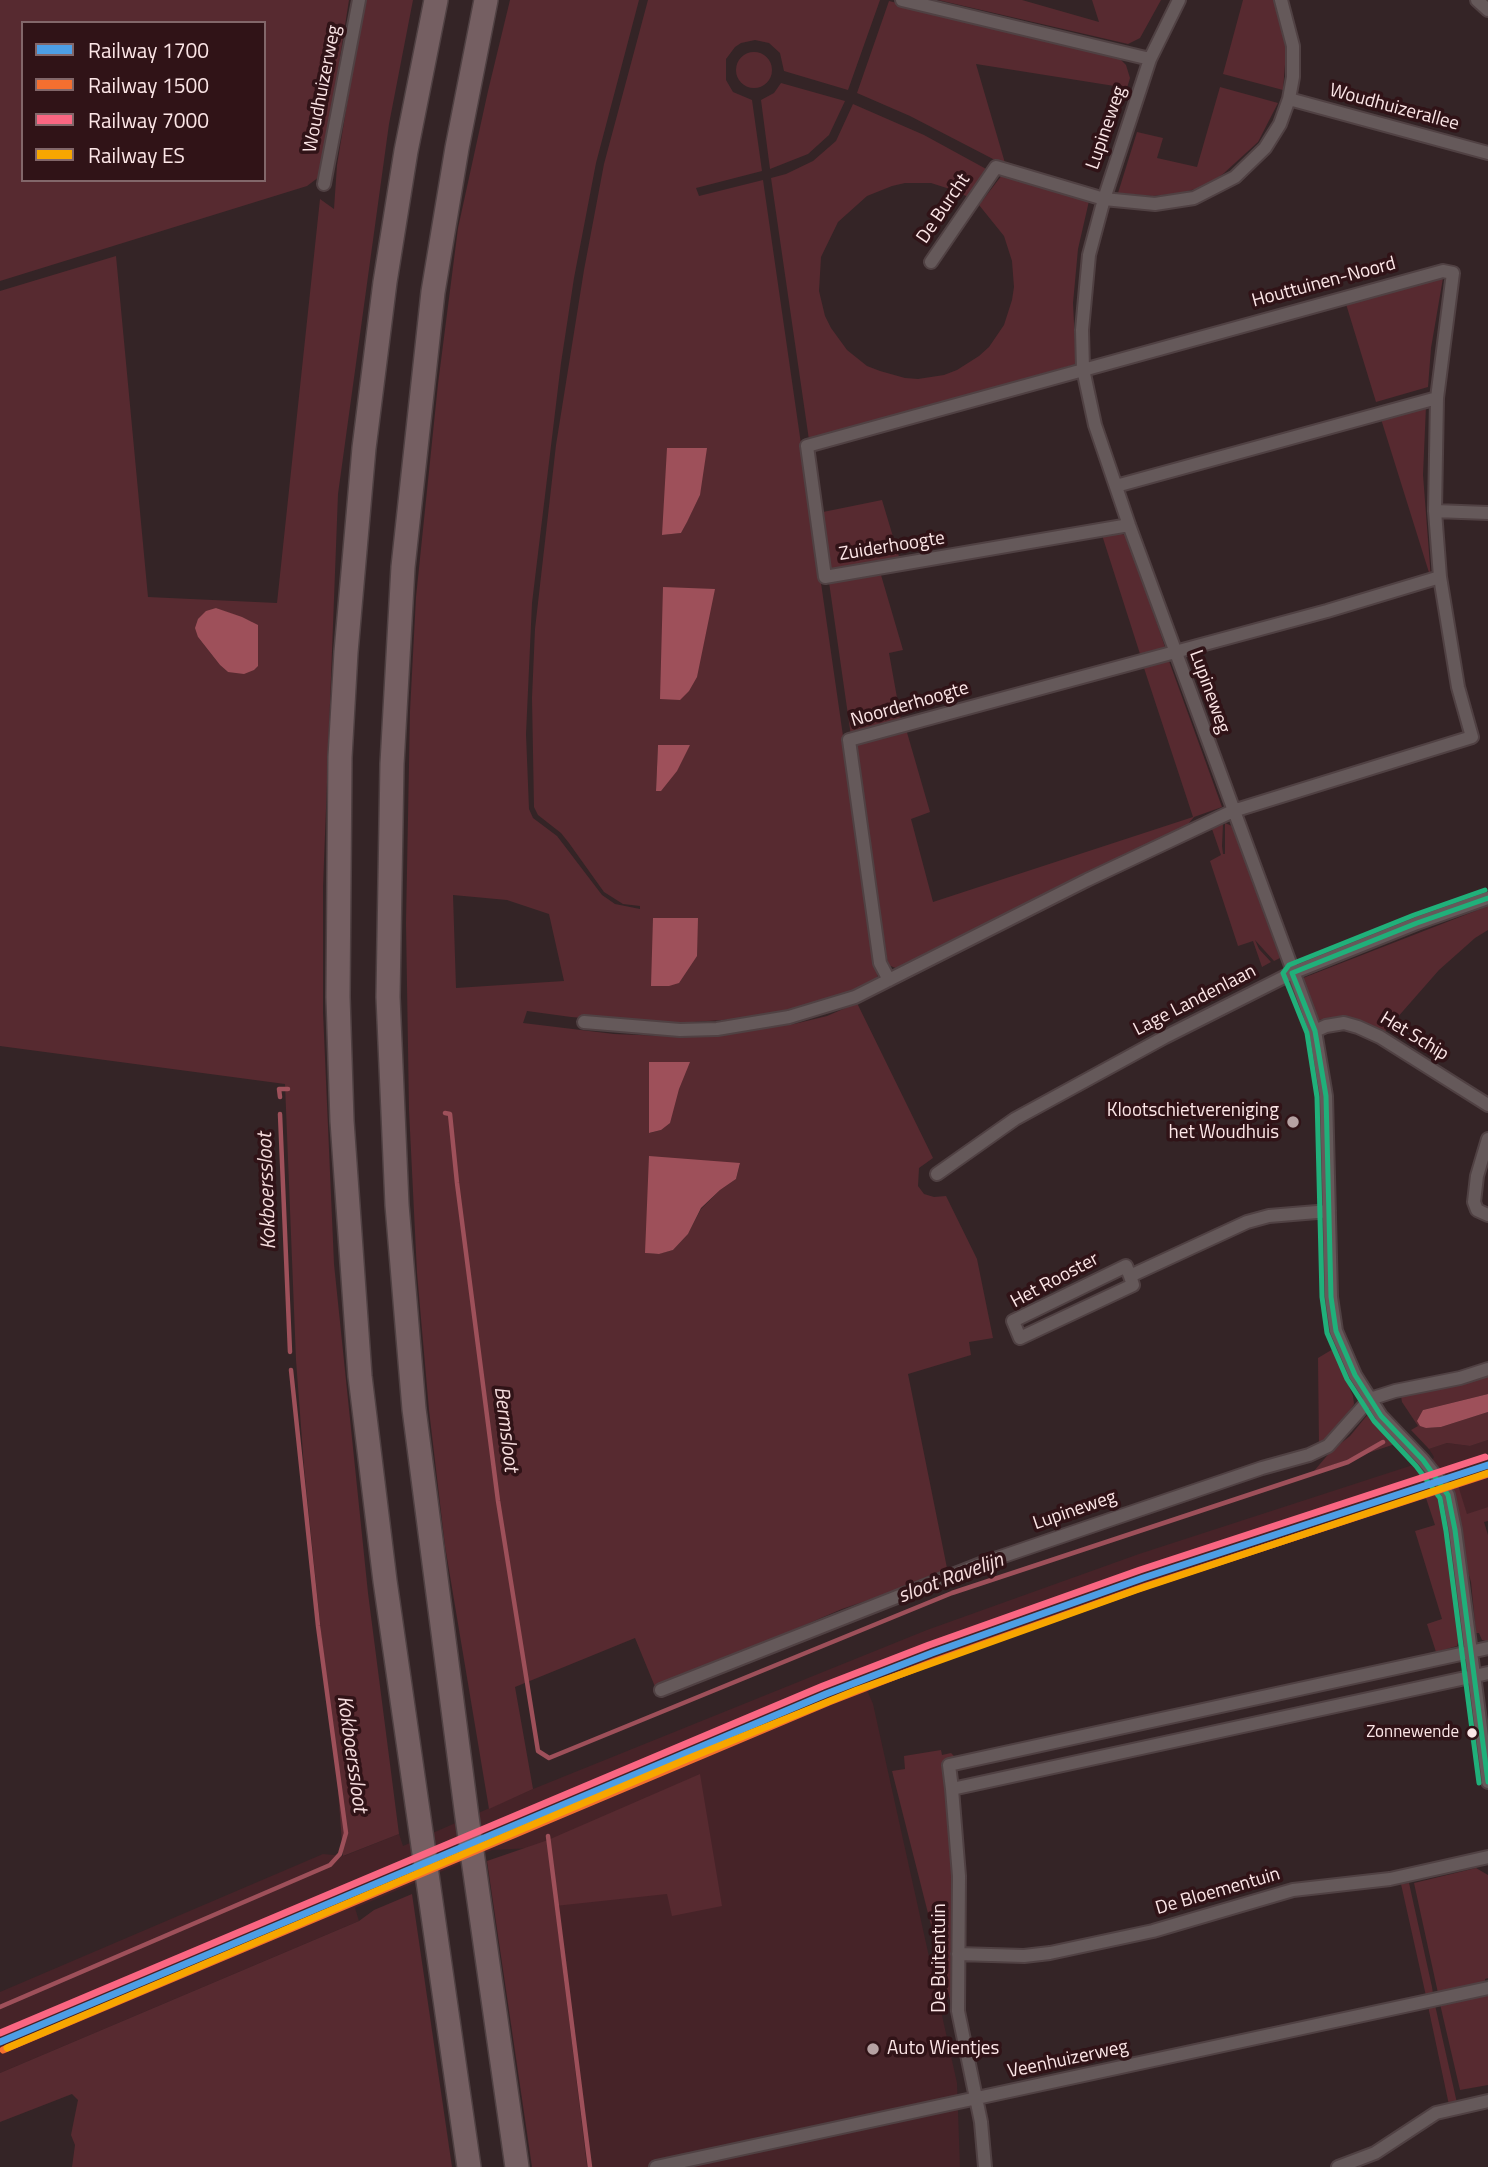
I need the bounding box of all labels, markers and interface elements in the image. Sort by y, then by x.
legend [21,21,266,182]
street label: Woudhuizerweg [299,23,347,155]
text: Railway 1700 [88,34,209,66]
text: Railway 1500 [88,69,209,101]
street label: Woudhuizerallee [1327,80,1461,136]
street label: Lupineweg [1082,83,1132,173]
text: Railway 7000 [88,104,209,136]
text: Railway ES [88,139,185,171]
street label: De Burcht [912,170,976,248]
street label: Houttuinen-Noord [1250,253,1398,313]
street label: Zuiderhoogte [838,527,946,567]
street label: Lupineweg [1183,647,1235,737]
street label: Noorderhoogte [848,677,972,733]
street label: Lage Landenlaan [1130,960,1260,1042]
street label: Het Schip [1376,1008,1452,1066]
place label: Klootschietvereniging het Woudhuis [1107,1100,1279,1144]
marker: Klootschietvereniging het Woudhuis [1285,1114,1301,1130]
water label: Kokboerssloot [253,1132,283,1250]
street label: Het Rooster [1007,1248,1103,1314]
water label: Bermsloot [487,1385,523,1473]
street label: Lupineweg [1030,1486,1120,1536]
water label: sloot Ravelijn [895,1548,1007,1610]
water label: Kokboerssloot [330,1694,372,1814]
place label: Zonnewende [1366,1723,1459,1743]
marker: Zonnewende [1465,1726,1479,1740]
street label: De Bloementuin [1153,1863,1283,1921]
street label: De Buitentuin [929,1903,951,2013]
street label: Veenhuizerweg [1006,2036,1130,2084]
place label: Auto Wientjes [887,2038,999,2060]
marker: Auto Wientjes [865,2041,881,2057]

